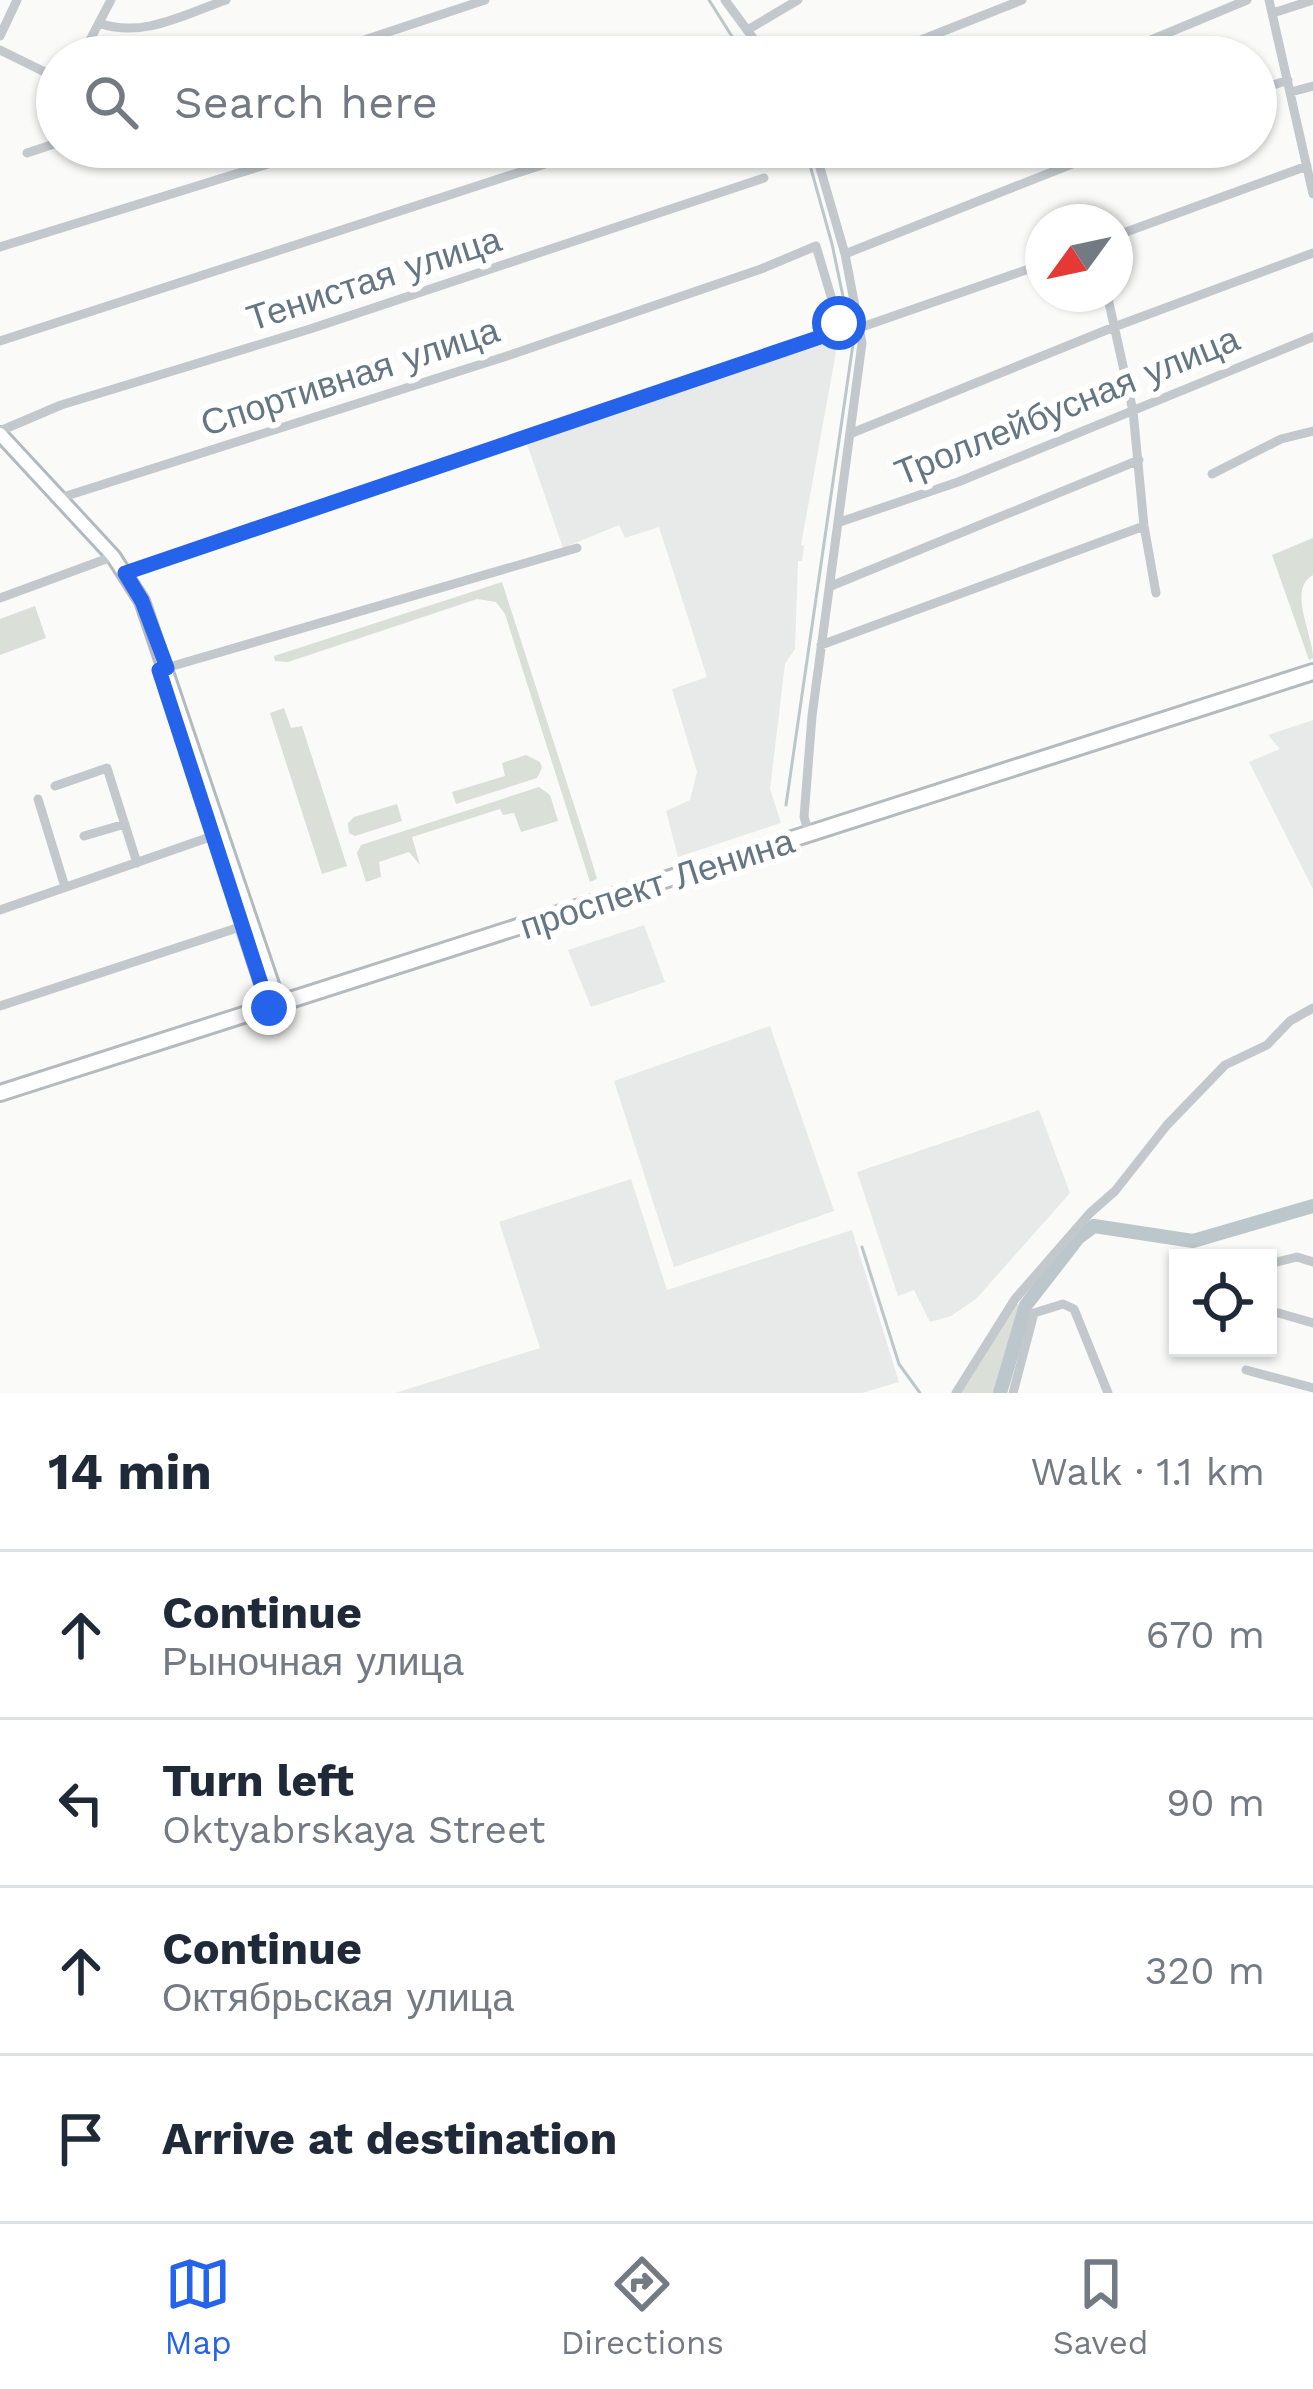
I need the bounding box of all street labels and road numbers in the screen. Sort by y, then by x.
street label: Тенистая улица [242,218,507,340]
street label: Спортивная улица [196,309,505,445]
street label: Троллейбусная улица [889,317,1246,494]
street label: проспект Ленина [515,820,800,948]

